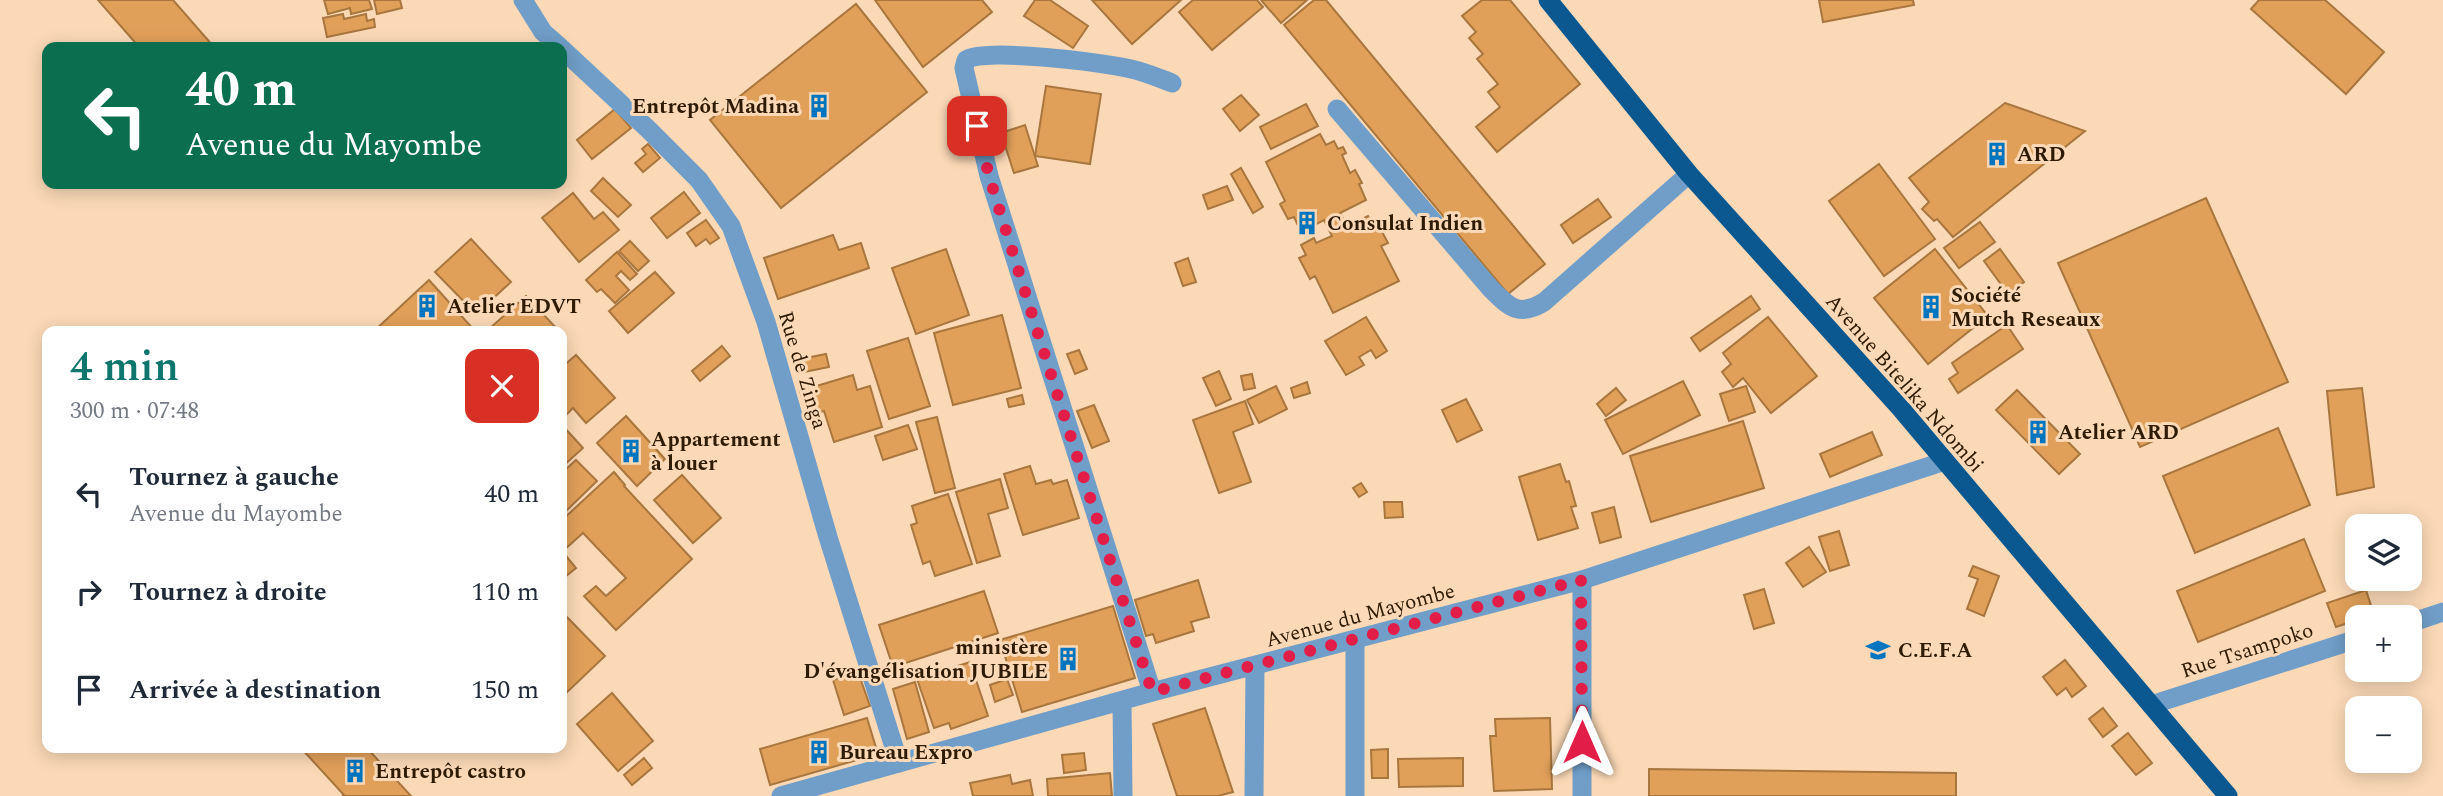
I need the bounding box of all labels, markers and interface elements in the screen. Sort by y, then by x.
text: 40 m [185,53,296,128]
icon: left [70,70,161,161]
place label: Entrepôt Madina [632,91,799,123]
building icon: Entrepôt Madina [805,92,833,120]
pin [947,96,1007,156]
icon: arrive [958,107,996,145]
text: Avenue du Mayombe [185,121,482,170]
place label: ARD [2017,139,2065,171]
building icon: ARD [1983,140,2011,168]
place label: Consulat Indien [1327,208,1483,240]
building icon: Consulat Indien [1293,209,1321,237]
place label: Société Mutch Reseaux [1951,280,2101,336]
street label: Avenue Bitelika Ndombi [1817,287,1991,480]
place label: Atelier EDVT [447,291,581,323]
building icon: Atelier EDVT [413,292,441,320]
building icon: Société Mutch Reseaux [1917,293,1945,321]
street label: Rue de Zinga [769,307,835,434]
text: 4 min [70,336,179,399]
button: close [465,349,539,423]
text: 300 m · 07:48 [70,394,199,429]
place label: Atelier ARD [2058,417,2179,449]
building icon: Atelier ARD [2024,418,2052,446]
place label: Appartement à louer [651,424,781,480]
building icon: Appartement à louer [617,437,645,465]
text: Tournez à gauche [129,457,339,497]
text: 40 m [484,474,539,514]
icon: left [70,475,108,513]
text: Avenue du Mayombe [129,497,343,532]
map controls [2345,514,2422,773]
button: layers [2345,514,2422,591]
text: Tournez à droite [129,572,327,612]
text: 110 m [471,572,539,612]
icon: right [70,573,108,611]
street label: Avenue du Mayombe [1262,575,1459,657]
button: + [2345,605,2422,682]
street label: Rue Tsampoko [2177,614,2318,687]
place label: ministère D'évangélisation JUBILE [803,632,1048,688]
place label: C.E.F.A [1898,635,1973,667]
school or university icon: C.E.F.A [1864,636,1892,664]
building icon: ministère D'évangélisation JUBILE [1054,645,1082,673]
text: Arrivée à destination [129,670,381,710]
text: 150 m [471,670,539,710]
icon: arrive [70,671,108,709]
button: − [2345,696,2422,773]
position arrow [1545,705,1619,779]
place label: Bureau Expro [839,737,973,769]
building icon: Bureau Expro [805,738,833,766]
place label: Entrepôt castro [375,756,526,788]
building icon: Entrepôt castro [341,757,369,785]

